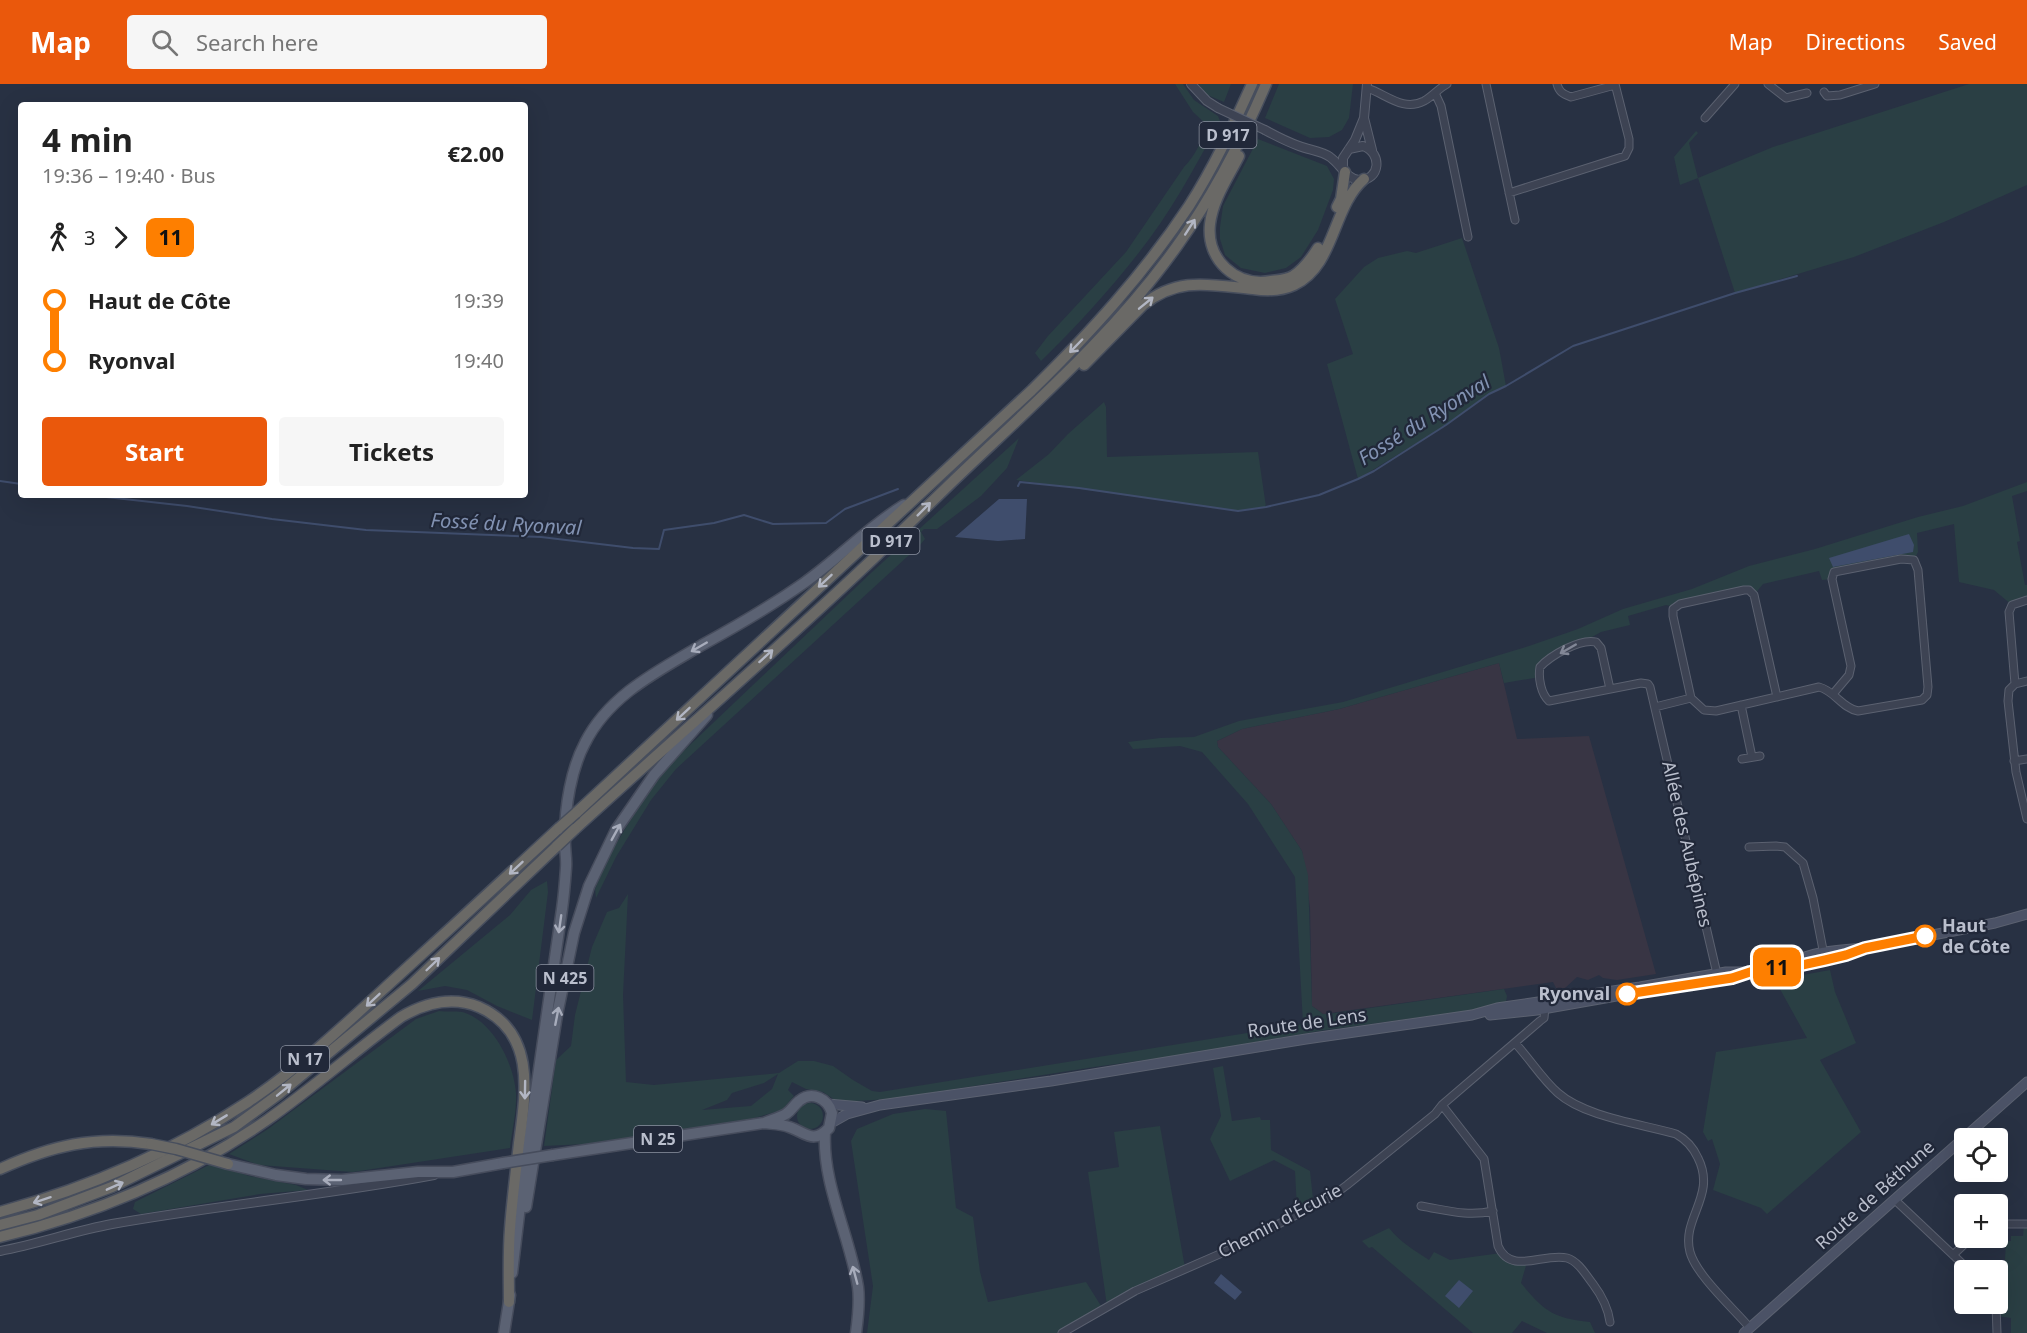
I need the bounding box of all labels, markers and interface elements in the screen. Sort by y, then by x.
search box [127,15,547,69]
text: Map [30,23,91,61]
icon: search [148,26,181,59]
text: Search here [196,27,318,57]
text: Map [1729,28,1773,56]
text: Directions [1806,28,1905,56]
text: Saved [1938,28,1997,56]
text: 4 min [42,117,133,162]
road number: D 917 [1200,122,1256,148]
text: €2.00 [447,138,504,168]
text: 19:36 – 19:40 · Bus [42,162,215,189]
one-way arrow [1183,219,1196,236]
icon: walk [42,221,75,254]
icon: forward [104,221,137,254]
text: 11 [158,223,182,251]
text: 3 [84,224,95,251]
text: Haut de Côte [88,285,231,315]
text: 19:39 [453,287,504,314]
one-way arrow [1138,296,1154,309]
one-way arrow [1068,339,1083,354]
text: Ryonval [88,345,175,375]
text: 19:40 [453,347,504,374]
water label: Fossé du Ryonval [1353,368,1496,471]
button: Start [42,417,267,486]
button: Tickets [279,417,504,486]
one-way arrow [917,502,932,516]
water label: Fossé du Ryonval [430,506,583,541]
road number: D 917 [862,528,920,554]
one-way arrow [818,574,833,589]
one-way arrow [691,642,708,654]
one-way arrow [1560,643,1577,655]
one-way arrow [758,649,773,663]
one-way arrow [675,707,690,721]
street label: Allée des Aubépines [1657,758,1719,929]
one-way arrow [610,824,622,841]
one-way arrow [509,861,524,875]
one-way arrow [555,913,566,933]
place label: Haut de Côte [1942,913,2010,958]
marker: Haut de Côte [1914,925,1936,947]
line badge: 11 [1750,948,1804,986]
text: 11 [1765,953,1789,981]
one-way arrow [425,957,440,972]
road number: N 425 [536,965,594,991]
place label: Ryonval [1539,981,1610,1005]
marker: Ryonval [1616,983,1638,1005]
one-way arrow [365,993,380,1007]
street label: Route de Lens [1246,1002,1368,1042]
one-way arrow [552,1007,563,1027]
road number: N 17 [281,1046,329,1072]
one-way arrow [519,1079,531,1099]
one-way arrow [276,1084,292,1097]
one-way arrow [211,1114,228,1126]
road number: N 25 [634,1126,682,1152]
map controls [1954,1128,2008,1314]
button: locate [1954,1128,2008,1182]
street label: Route de Béthune [1810,1134,1939,1254]
one-way arrow [323,1174,343,1186]
street label: Chemin d'Écurie [1213,1177,1346,1263]
one-way arrow [105,1179,123,1191]
button: + [1954,1194,2008,1248]
one-way arrow [33,1195,52,1206]
button: − [1954,1260,2008,1314]
one-way arrow [848,1266,860,1285]

